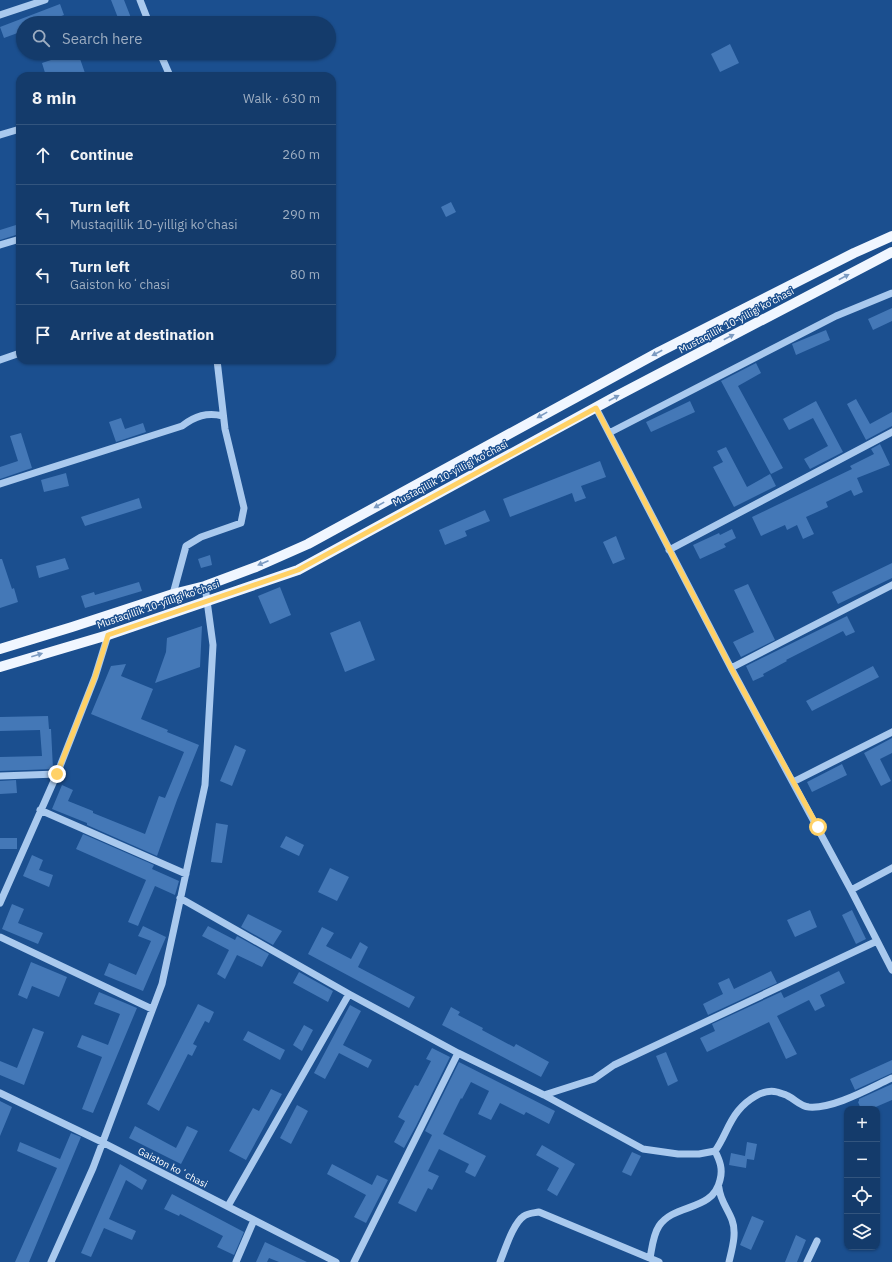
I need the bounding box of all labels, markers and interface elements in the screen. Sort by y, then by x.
search box [16,16,336,60]
icon: search [30,27,52,49]
text: Search here [62,29,142,48]
text: 8 min [32,87,76,109]
text: Walk · 630 m [243,90,320,107]
icon: ahead [32,144,54,166]
text: Continue [70,145,134,164]
text: 260 m [282,146,320,163]
text: Turn left [70,197,130,216]
icon: left [32,204,54,226]
text: 290 m [282,206,320,223]
text: Mustaqillik 10-yilligi ko'chasi [70,216,237,233]
text: Turn left [70,257,130,276]
icon: left [32,264,54,286]
text: 80 m [290,266,320,283]
one-way arrow [838,274,850,280]
text: Gaiston koʻchasi [70,276,170,293]
street label: Mustaqillik 10-yilligi ko'chasi [676,284,796,356]
icon: arrive [32,324,54,346]
text: Arrive at destination [70,325,214,344]
one-way arrow [723,334,735,341]
one-way arrow [651,350,662,357]
one-way arrow [608,395,620,401]
one-way arrow [536,412,548,419]
street label: Mustaqillik 10-yilligi ko'chasi [390,437,510,509]
one-way arrow [373,502,385,508]
one-way arrow [257,561,269,567]
street label: Mustaqillik 10-yilligi ko'chasi [95,577,221,632]
one-way arrow [32,652,44,658]
route end [48,765,66,783]
route start [809,818,827,836]
map controls [844,1106,880,1250]
button: + [844,1106,880,1142]
button: − [844,1142,880,1178]
street label: Gaiston koʻchasi [136,1144,210,1191]
button: locate [844,1178,880,1214]
button: layers [844,1214,880,1250]

